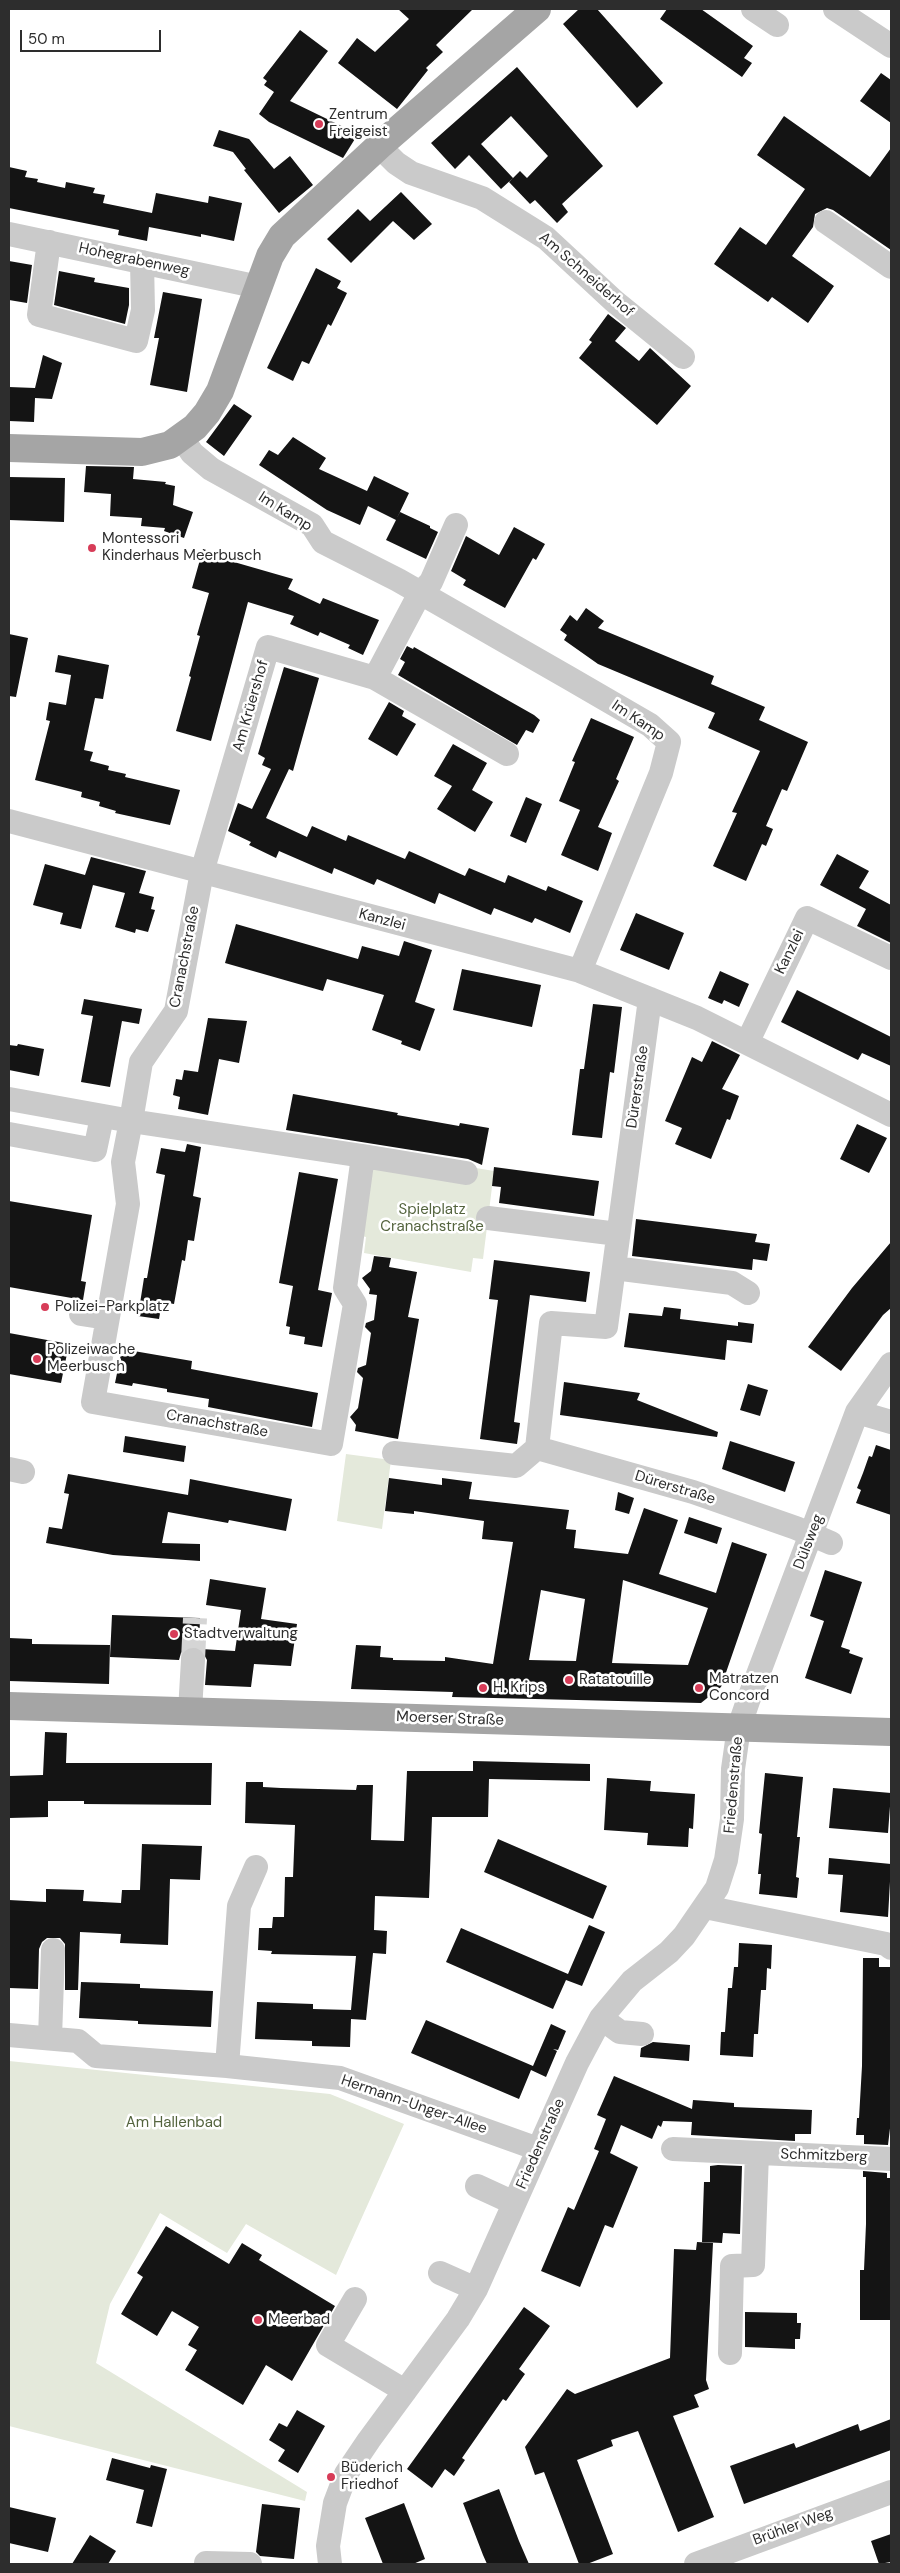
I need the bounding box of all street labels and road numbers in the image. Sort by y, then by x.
street label: Am Schneiderhof [535,229,637,321]
street label: Hohegrabenweg [77,239,191,281]
street label: Im Kamp [255,488,315,536]
street label: Am Krüershof [229,658,273,754]
street label: Im Kamp [608,697,668,745]
street label: Cranachstraße [166,905,204,1009]
street label: Kanzlei [357,905,407,935]
street label: Kanzlei [771,927,809,977]
street label: Dürerstraße [623,1045,653,1129]
street label: Cranachstraße [164,1406,270,1442]
street label: Dürerstraße [633,1467,717,1509]
street label: Dülsweg [790,1512,828,1572]
street label: Moerser Straße [396,1708,504,1730]
street label: Friedenstraße [721,1736,747,1834]
street label: Hermann-Unger-Allee [339,2072,489,2138]
street label: Friedenstraße [513,2096,569,2192]
street label: Schmitzberg [780,2145,868,2167]
street label: Brühler Weg [751,2504,835,2550]

